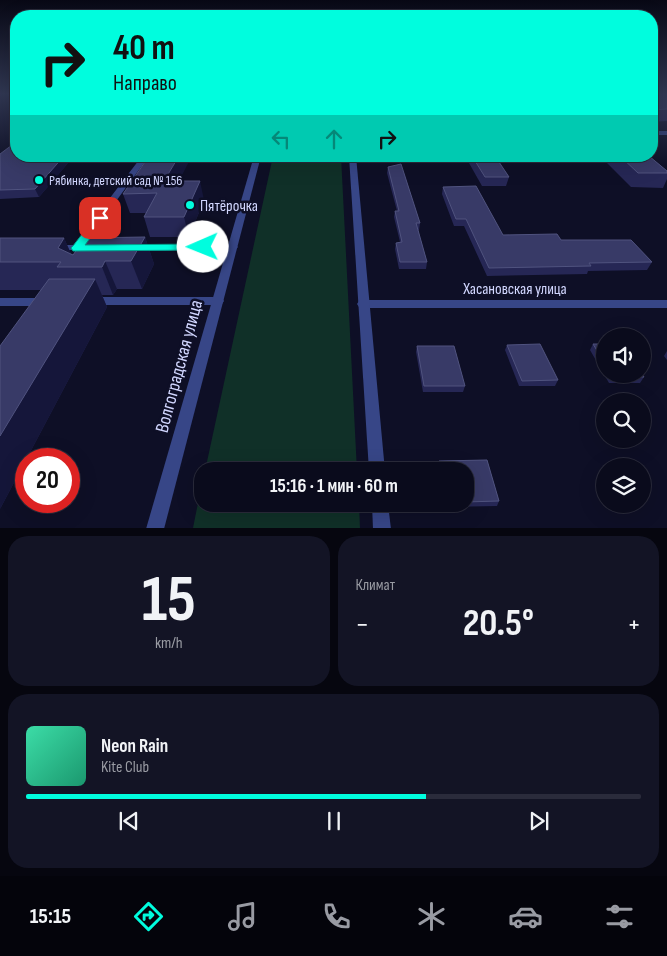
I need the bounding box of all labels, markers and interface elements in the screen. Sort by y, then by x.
text: 40 m [113,27,175,70]
icon: right [30,30,95,95]
text: Направо [113,70,177,97]
icon: left [267,125,295,153]
icon: ahead [320,125,348,153]
icon: right [373,125,401,153]
place label: Рябинка, детский сад № 156 [49,172,182,189]
marker: Рябинка, детский сад № 156 [33,174,45,186]
pin [79,197,121,239]
place label: Пятёрочка [200,197,258,216]
marker: Пятёрочка [184,199,196,211]
icon: arrive [86,204,114,232]
position arrow [176,220,228,272]
street label: Хасановская улица [462,280,567,299]
street label: Волгоградская улица [151,298,208,435]
map controls [596,328,651,513]
button: sound [596,328,651,383]
button: search [596,393,651,448]
speed limit sign: 20 [15,448,80,513]
button: layers [596,458,651,513]
text: 15:16 · 1 мин · 60 m [270,475,398,498]
text: 15 [142,562,196,640]
text: Климат [356,576,395,595]
text: 20.5° [463,601,534,646]
text: − [356,608,369,641]
text: + [627,608,641,641]
text: km/h [155,634,183,653]
text: Neon Rain [101,735,168,758]
text: Kite Club [101,758,149,777]
icon: previous [115,807,143,835]
icon: pause [320,807,348,835]
icon: next [525,807,553,835]
icon: directions [131,899,166,934]
icon: music [225,899,260,934]
icon: phone [319,899,354,934]
icon: climate [414,899,449,934]
icon: car [508,899,543,934]
icon: filters [602,899,637,934]
text: 15:15 [30,903,71,930]

